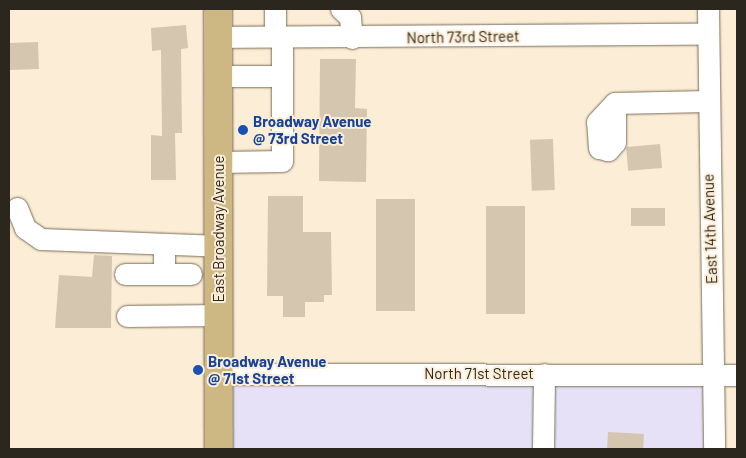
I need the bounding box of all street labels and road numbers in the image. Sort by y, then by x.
street label: North 73rd Street [406,27,520,47]
street label: East Broadway Avenue [210,155,228,303]
street label: East 14th Avenue [699,174,721,284]
street label: North 71st Street [424,365,534,383]

